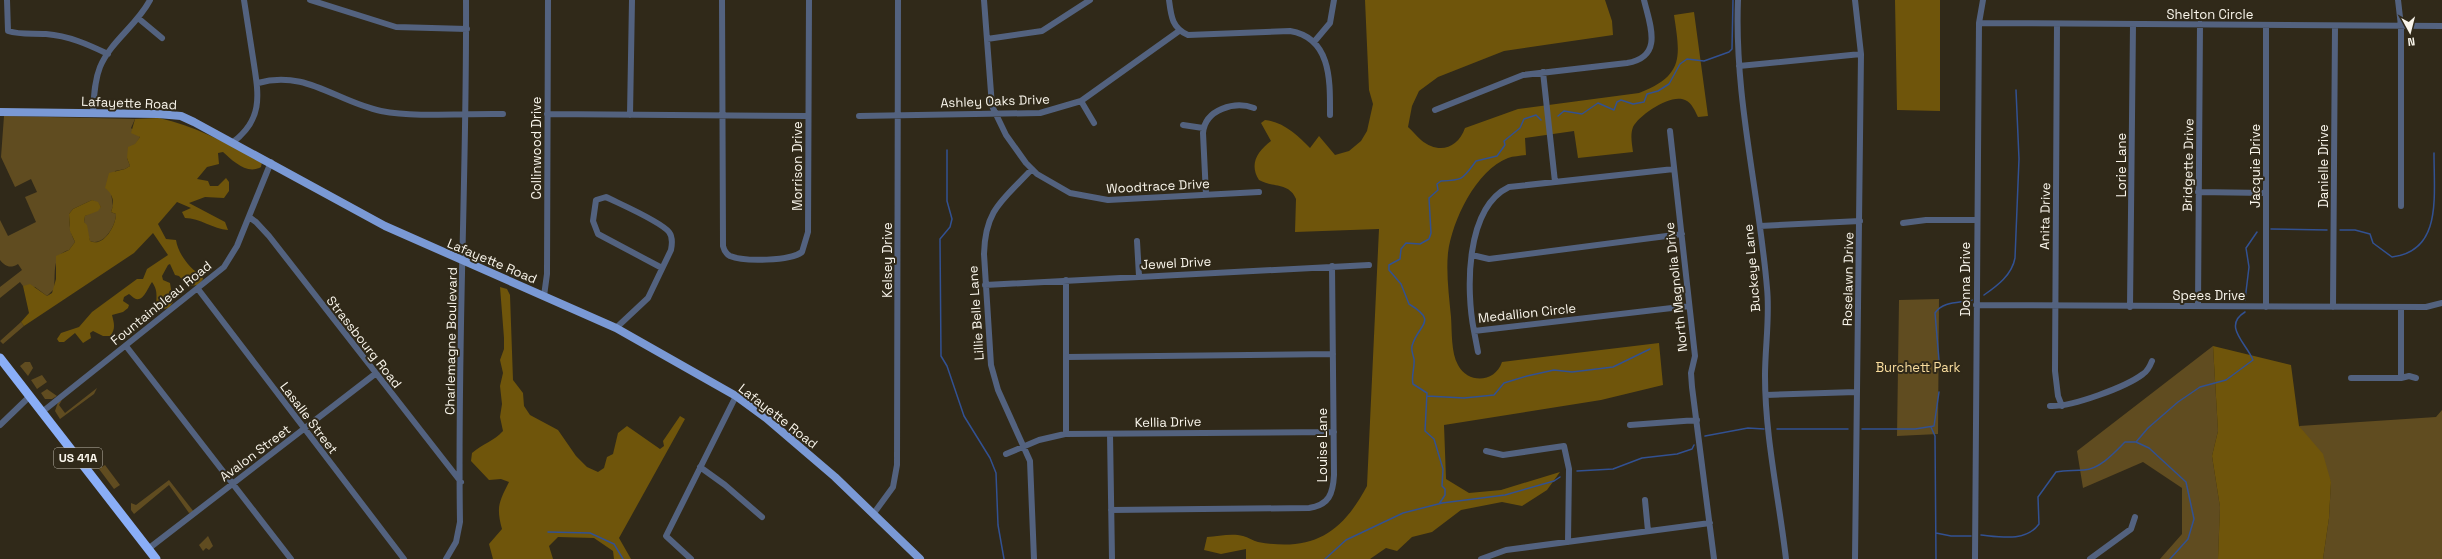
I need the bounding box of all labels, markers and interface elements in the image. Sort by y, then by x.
street label: Shelton Circle [2167,6,2253,23]
north arrow [2390,12,2430,52]
text: N [2407,35,2416,49]
street label: Ashley Oaks Drive [940,91,1050,111]
street label: Lafayette Road [81,93,177,113]
street label: Collinwood Drive [528,96,545,200]
street label: Bridgette Drive [2179,118,2197,212]
street label: Morrison Drive [789,121,806,211]
street label: Jacquie Drive [2247,124,2264,208]
street label: Danielle Drive [2315,124,2332,208]
street label: Lorie Lane [2113,133,2130,197]
street label: Woodtrace Drive [1106,175,1210,197]
street label: Anita Drive [2036,182,2054,250]
street label: North Magnolia Drive [1661,221,1691,353]
street label: Kelsey Drive [879,222,896,298]
street label: Buckeye Lane [1740,223,1764,313]
street label: Roselawn Drive [1839,232,1857,326]
street label: Lafayette Road [445,234,539,288]
street label: Donna Drive [1957,242,1974,316]
street label: Jewel Drive [1140,253,1212,273]
street label: Fountainbleau Road [107,257,215,349]
street label: Lillie Belle Lane [964,265,988,361]
street label: Charlemagne Boulevard [441,267,461,415]
street label: Spees Drive [2172,287,2246,304]
street label: Strassbourg Road [323,292,405,392]
street label: Medallion Circle [1477,299,1577,327]
park label: Burchett Park [1875,359,1961,376]
street label: Lasalle Street [276,379,342,457]
street label: Lafayette Road [735,380,821,452]
street label: Louise Lane [1314,408,1331,482]
street label: Kellia Drive [1134,413,1202,431]
street label: Avalon Street [216,421,294,485]
road number: US 41A [54,448,102,468]

